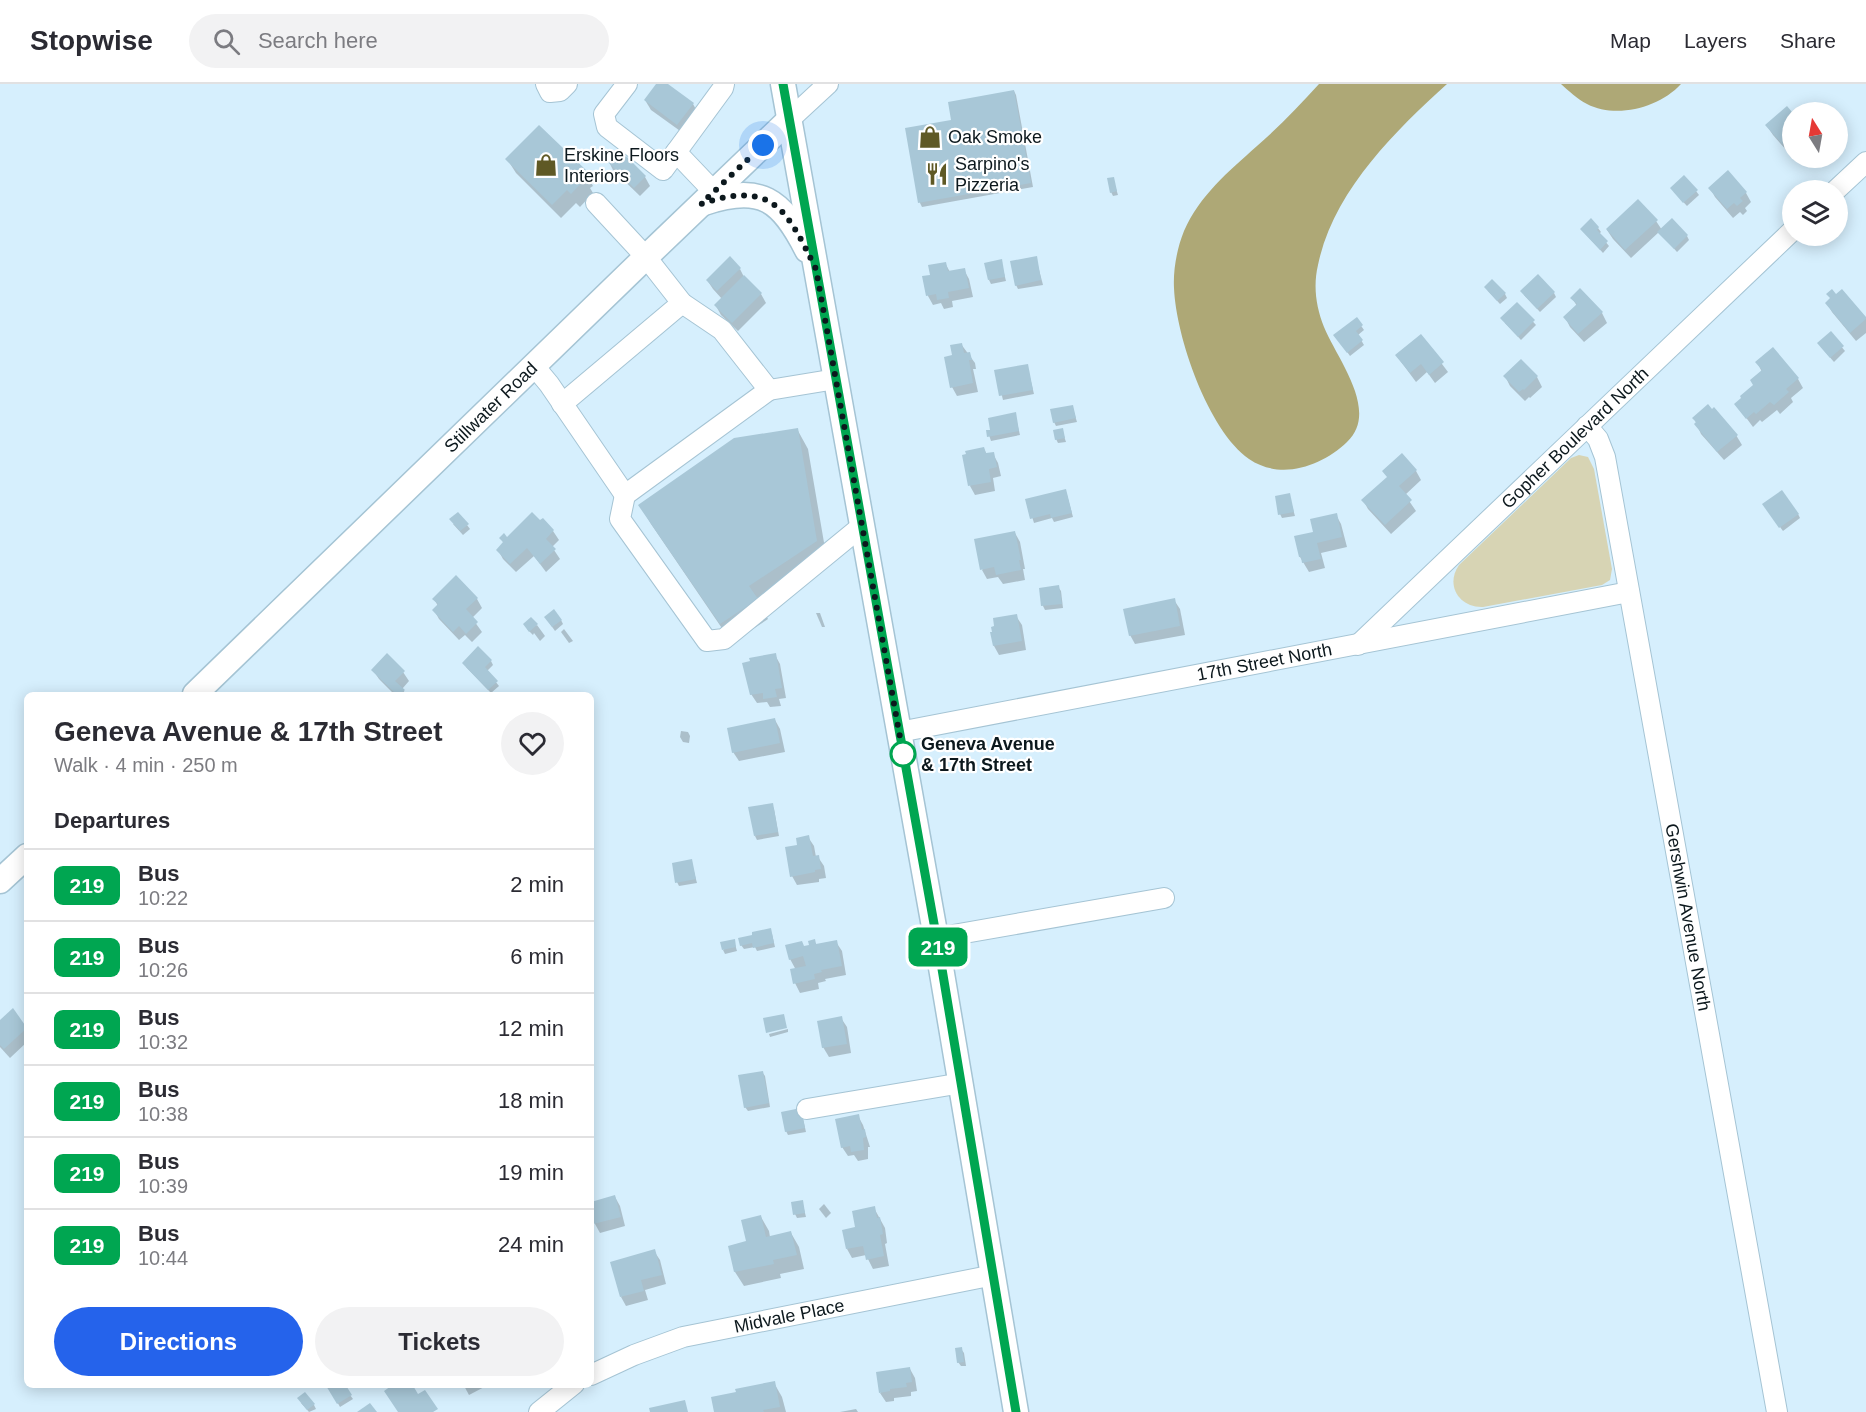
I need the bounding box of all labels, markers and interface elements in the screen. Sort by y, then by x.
search box [189,14,609,68]
text: Stopwise [30,25,153,56]
icon: search [210,25,243,58]
text: Search here [258,28,378,53]
text: Map [1610,29,1651,52]
text: Layers [1684,29,1747,52]
text: Share [1780,29,1836,52]
north arrow [1782,102,1848,168]
map controls [1782,102,1848,246]
shop icon: Oak Smoke [917,124,943,150]
place label: Oak Smoke [948,127,1042,147]
your location [748,130,778,160]
place label: Erskine Floors Interiors [564,145,679,186]
shop icon: Erskine Floors Interiors [533,152,559,178]
place label: Sarpino's Pizzeria [955,154,1029,195]
restaurant icon: Sarpino's Pizzeria [924,161,950,187]
button: layers [1782,180,1848,246]
street label: Stillwater Road [440,358,541,457]
street label: Gopher Boulevard North [1498,363,1653,513]
street label: 17th Street North [1195,639,1334,685]
button: heart [501,712,564,775]
text: Geneva Avenue & 17th Street [54,716,443,747]
place label: Geneva Avenue & 17th Street [921,734,1055,775]
marker: Geneva Avenue & 17th Street [890,741,916,767]
text: Walk · 4 min · 250 m [54,754,238,776]
text: Departures [54,808,170,833]
street label: Gershwin Avenue North [1661,822,1715,1012]
text: Bus [138,861,180,886]
text: 2 min [510,872,564,897]
text: 219 [69,874,105,897]
text: 10:22 [138,887,188,909]
line badge: 219 [904,928,972,966]
text: Bus [138,933,180,958]
text: 219 [920,936,956,959]
text: 6 min [510,944,564,969]
text: 219 [69,946,105,969]
text: 10:26 [138,959,188,981]
text: Bus [138,1005,180,1030]
text: 12 min [498,1016,564,1041]
text: 219 [69,1018,105,1041]
text: 10:32 [138,1031,188,1053]
text: Bus [138,1077,180,1102]
text: 18 min [498,1088,564,1113]
text: 219 [69,1090,105,1113]
text: 10:38 [138,1103,188,1125]
text: Bus [138,1149,180,1174]
text: 19 min [498,1160,564,1185]
text: 219 [69,1162,105,1185]
text: 10:39 [138,1175,188,1197]
text: Bus [138,1221,180,1246]
text: 24 min [498,1232,564,1257]
text: 219 [69,1234,105,1257]
text: 10:44 [138,1247,188,1269]
street label: Midvale Place [732,1295,846,1337]
button: Directions [54,1307,303,1376]
button: Tickets [315,1307,564,1376]

